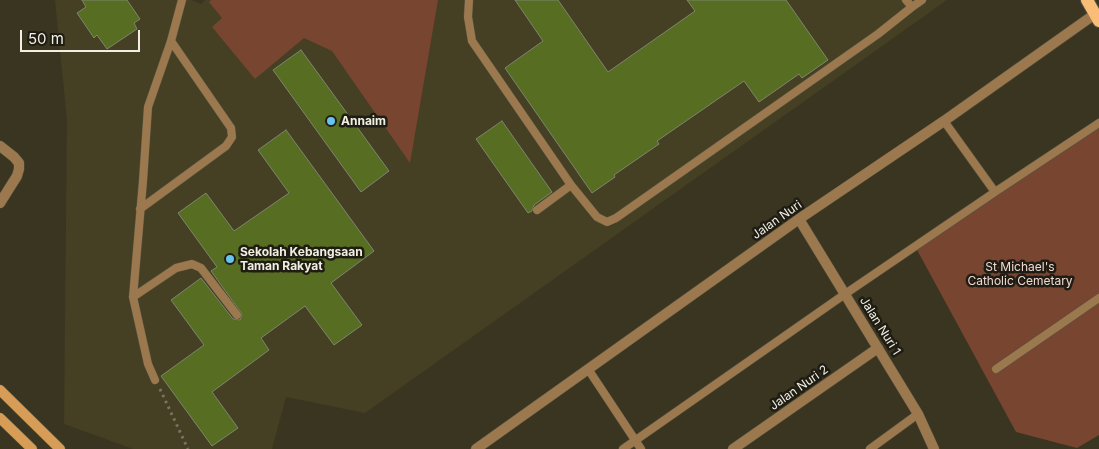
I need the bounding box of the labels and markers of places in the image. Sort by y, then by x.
place label: Annaim [341,114,386,128]
marker: Annaim [325,115,337,127]
place label: Sekolah Kebangsaan Taman Rakyat [240,245,363,273]
marker: Sekolah Kebangsaan Taman Rakyat [224,253,236,265]

